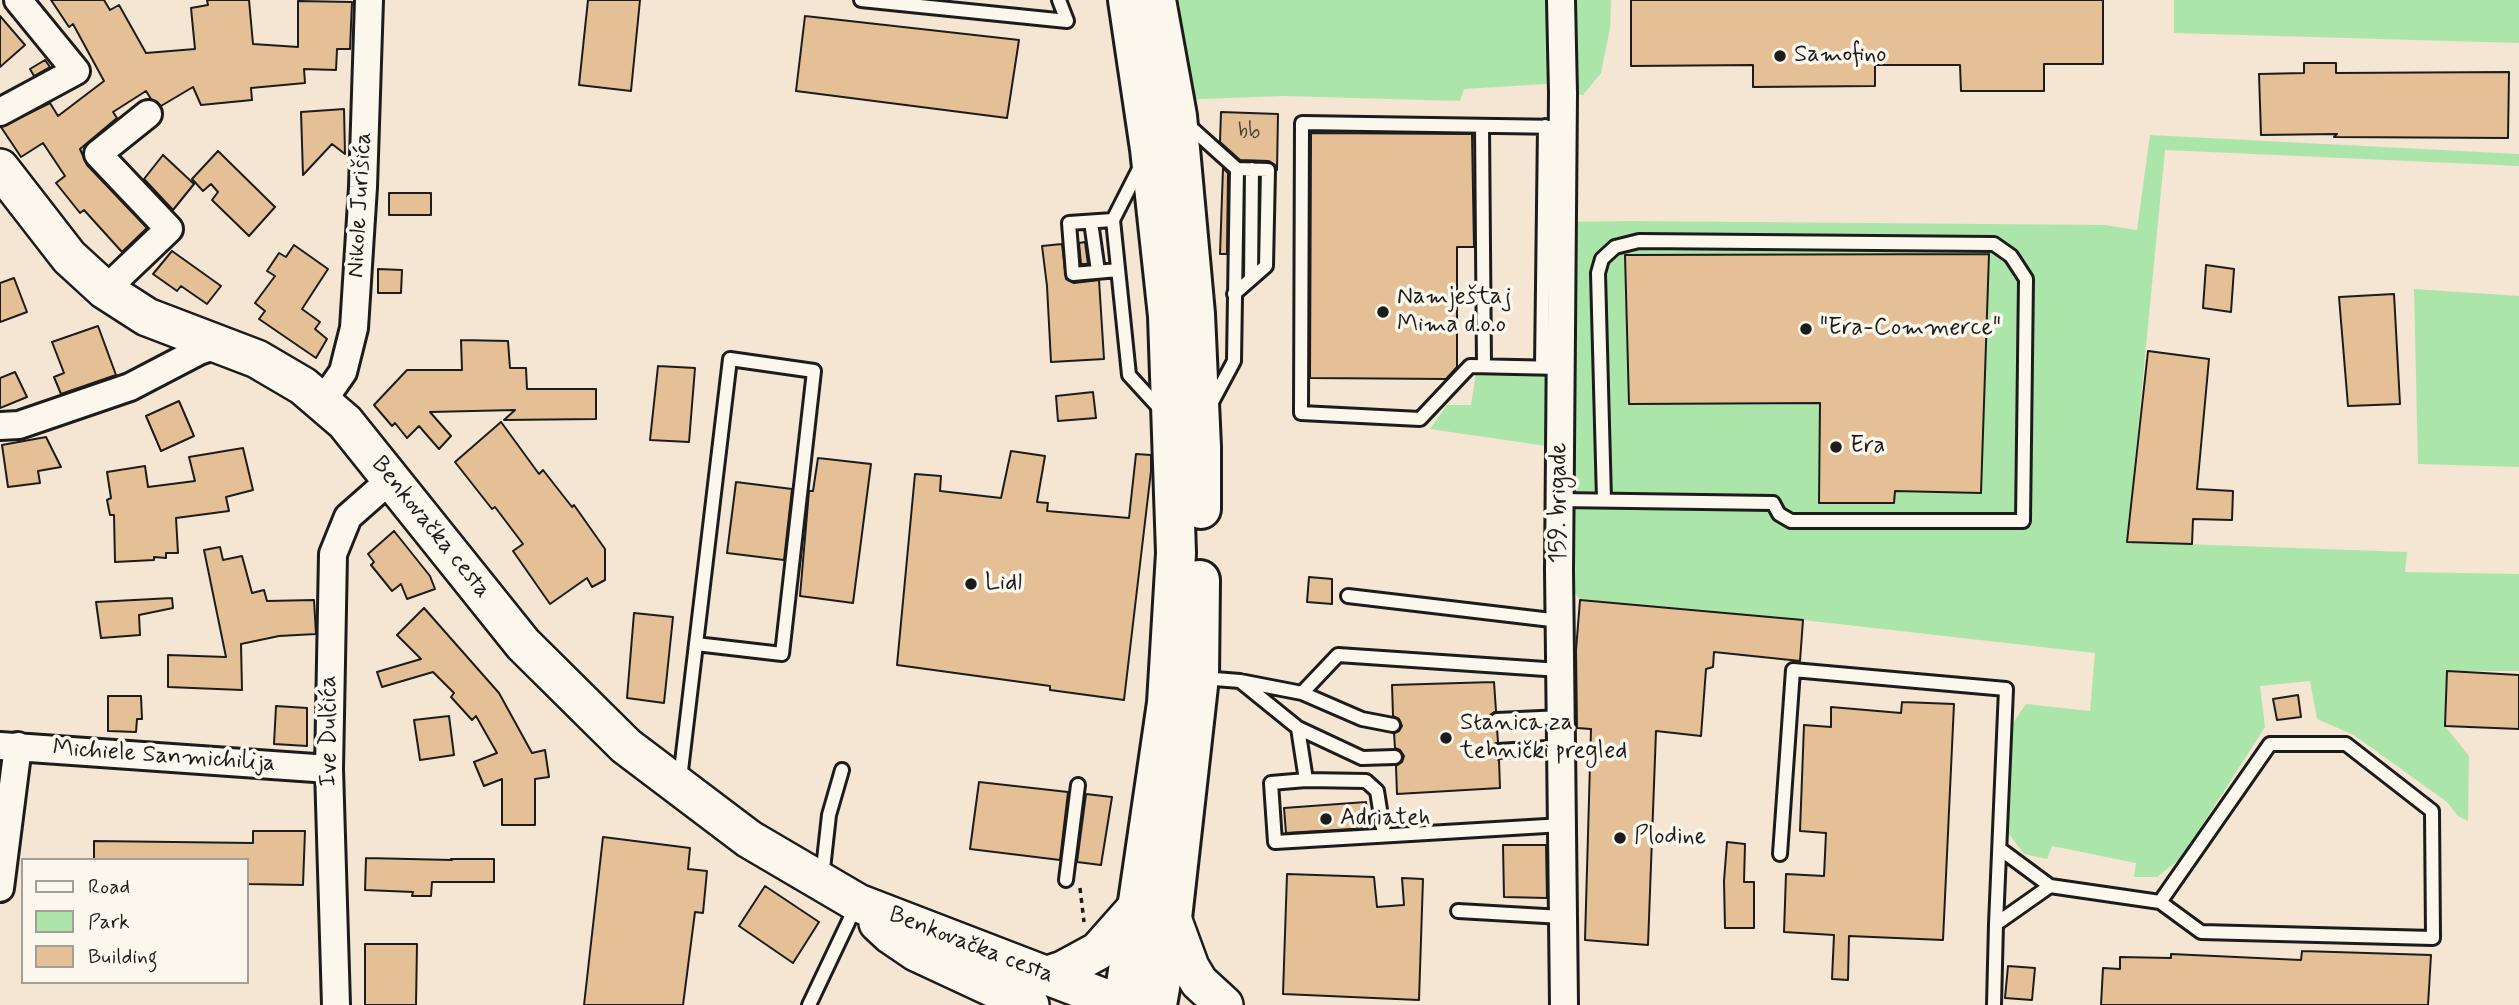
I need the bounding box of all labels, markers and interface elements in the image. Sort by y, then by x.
place label: Samofino [1794,42,1886,70]
marker: Samofino [1772,48,1788,64]
house number: bb [1238,120,1260,146]
street label: Nikole Jurišića [343,131,379,279]
place label: Namještaj Mima d.o.o [1397,284,1512,340]
marker: Namještaj Mima d.o.o [1375,304,1391,320]
place label: "Era-Commerce" [1820,315,2001,343]
marker: "Era-Commerce" [1798,321,1814,337]
place label: Era [1850,433,1885,461]
marker: Era [1828,439,1844,455]
street label: 159. brigade [1546,442,1574,564]
street label: Benkovačka cesta [364,451,496,605]
place label: Lidl [985,570,1022,598]
marker: Lidl [963,576,979,592]
street label: Ive Dulčića [316,675,344,787]
place label: Stanica za tehnički pregled [1460,710,1627,766]
marker: Stanica za tehnički pregled [1438,730,1454,746]
street label: Michiele Sanmichilija [52,735,276,779]
place label: Adriateh [1340,805,1431,833]
marker: Adriateh [1318,811,1334,827]
place label: Plodine [1634,824,1706,852]
marker: Plodine [1612,830,1628,846]
legend [21,858,248,984]
text: Road [88,873,130,901]
street label: Benkovačka cesta [884,901,1058,991]
text: Park [88,908,130,936]
text: Building [88,943,158,971]

